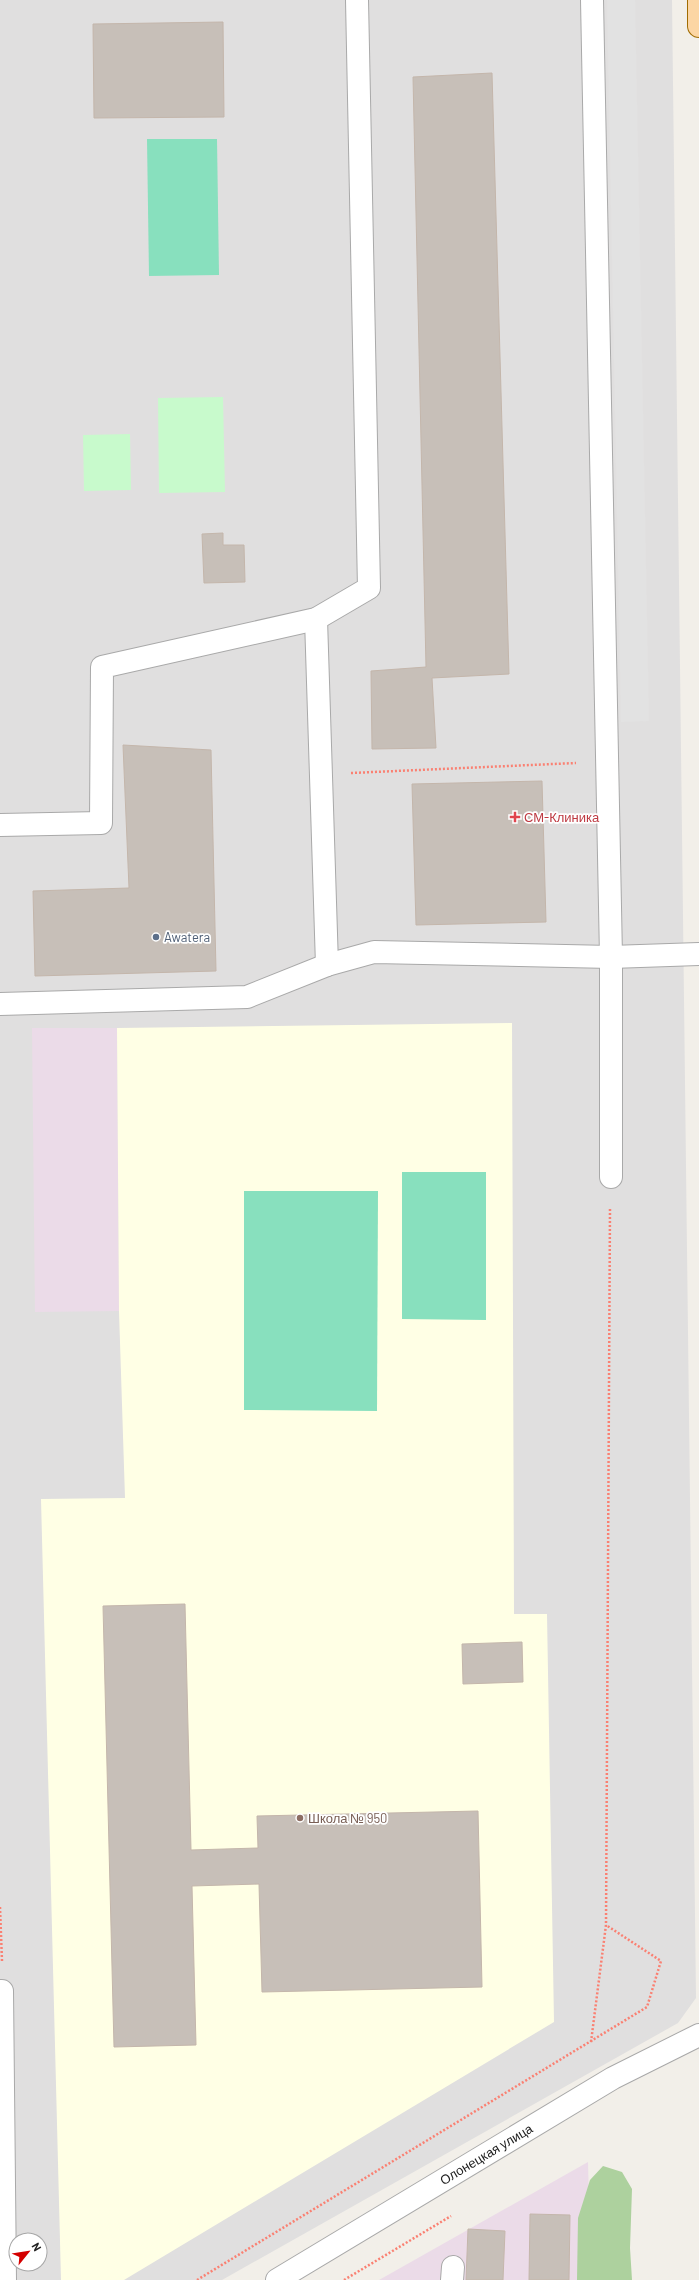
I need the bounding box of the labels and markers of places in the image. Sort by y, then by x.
place label: СМ-Клиника [524,809,600,825]
marker: СМ-Клиника [509,811,521,823]
place label: Awatera [164,929,210,945]
marker: Awatera [151,932,161,942]
place label: Школа № 950 [308,1810,387,1826]
marker: Школа № 950 [295,1813,305,1823]

